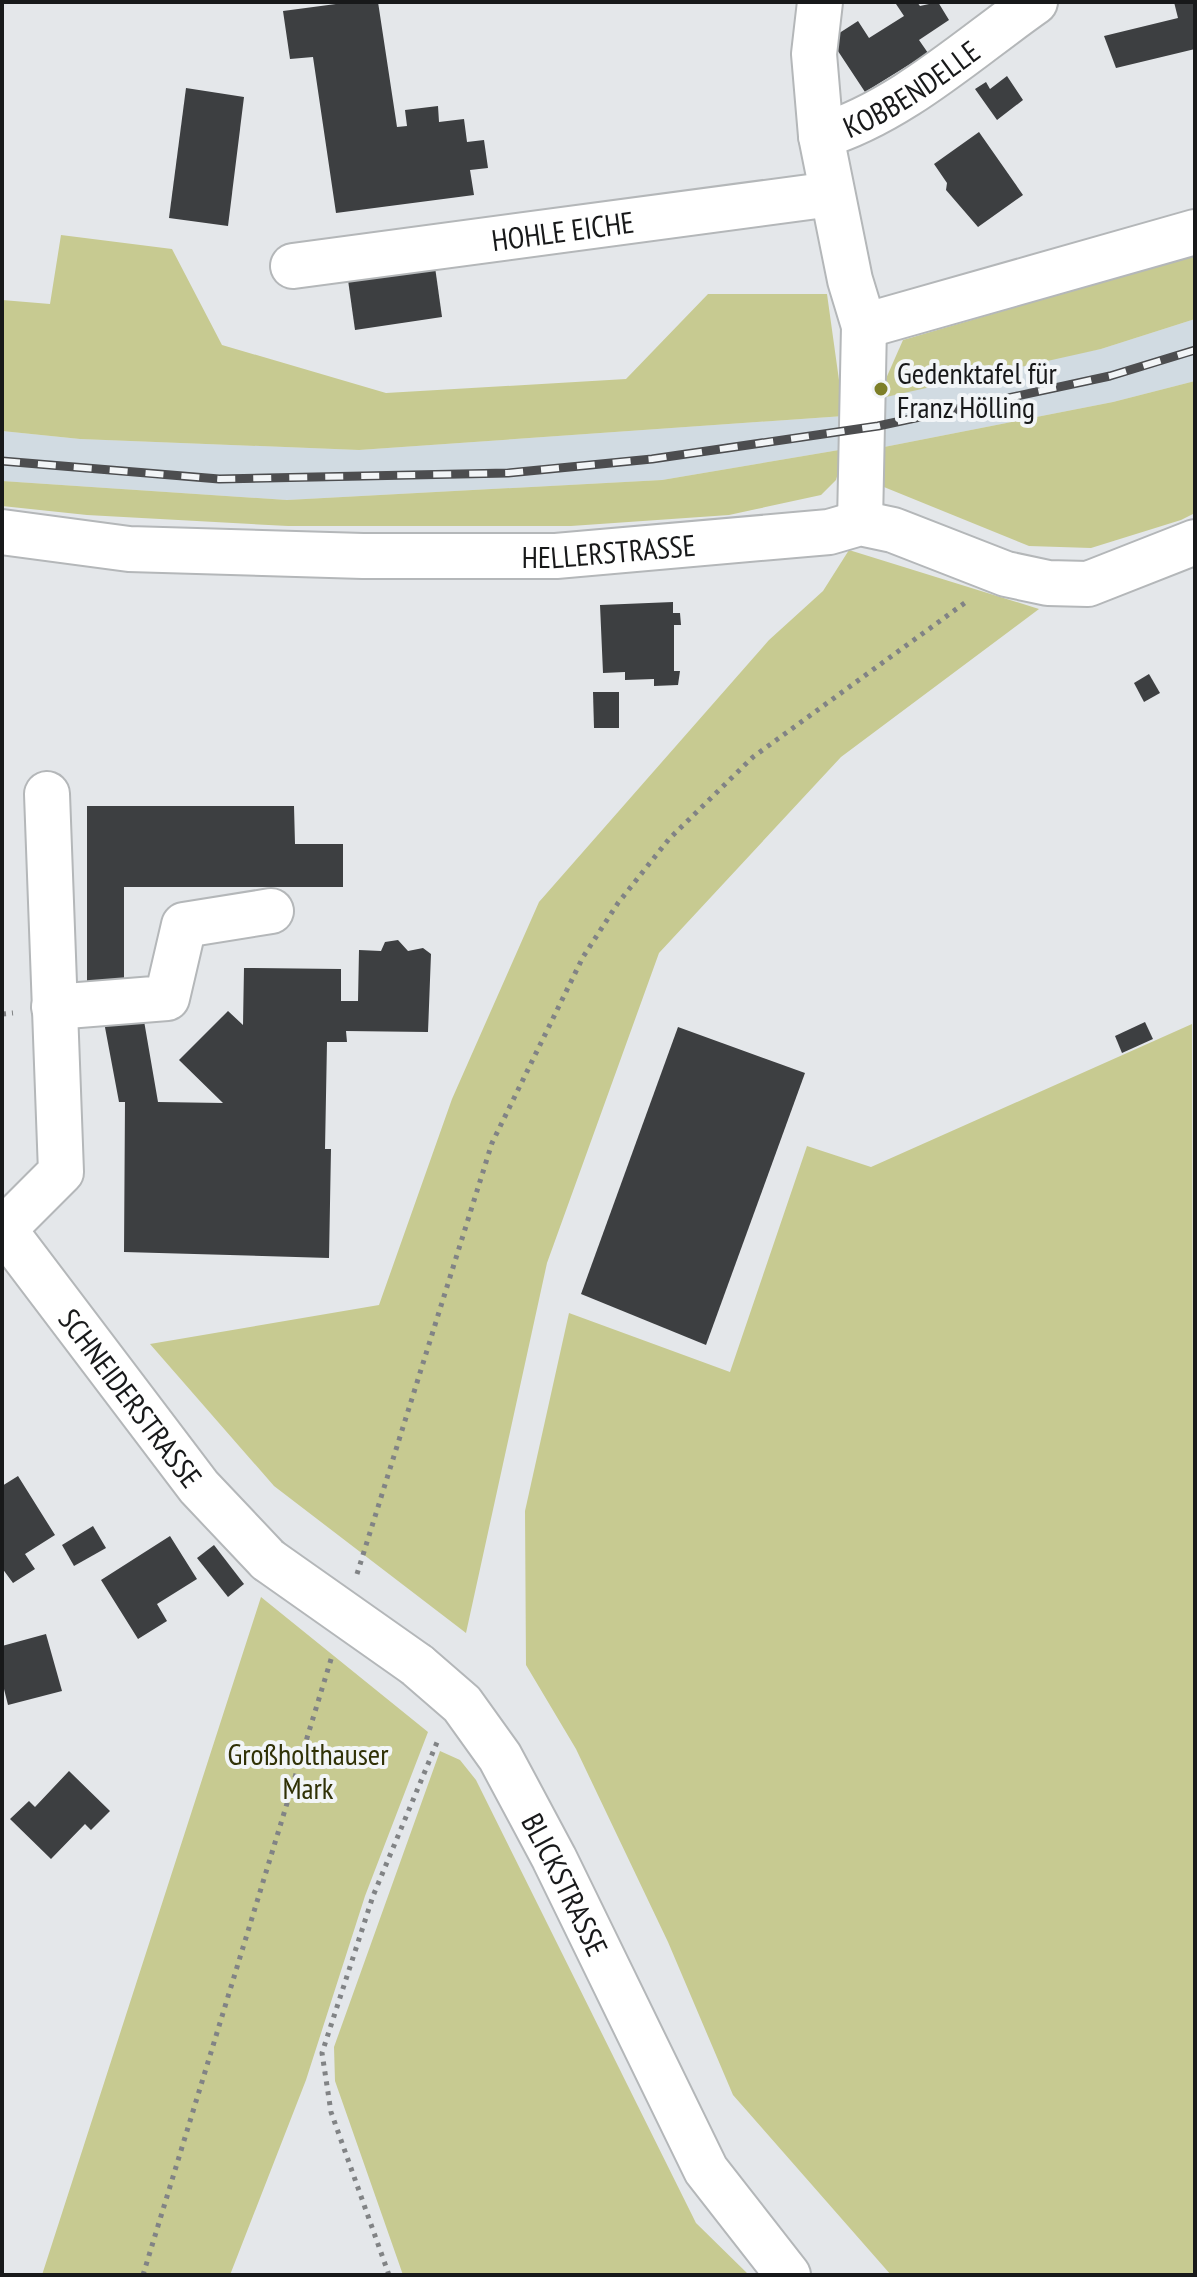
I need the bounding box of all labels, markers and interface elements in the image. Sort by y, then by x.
street label: KOBBENDELLE [837,31,987,146]
street label: HOHLE EICHE [489,201,636,259]
place label: Gedenktafel für Franz Hölling [897,353,1058,426]
marker: Gedenktafel für Franz Hölling [872,380,890,398]
street label: HELLERSTRASSE [522,524,697,576]
street label: SCHNEIDERSTRASSE [51,1300,212,1495]
park label: Großholthauser Mark [228,1734,389,1807]
street label: BLICKSTRASSE [514,1806,618,1962]

